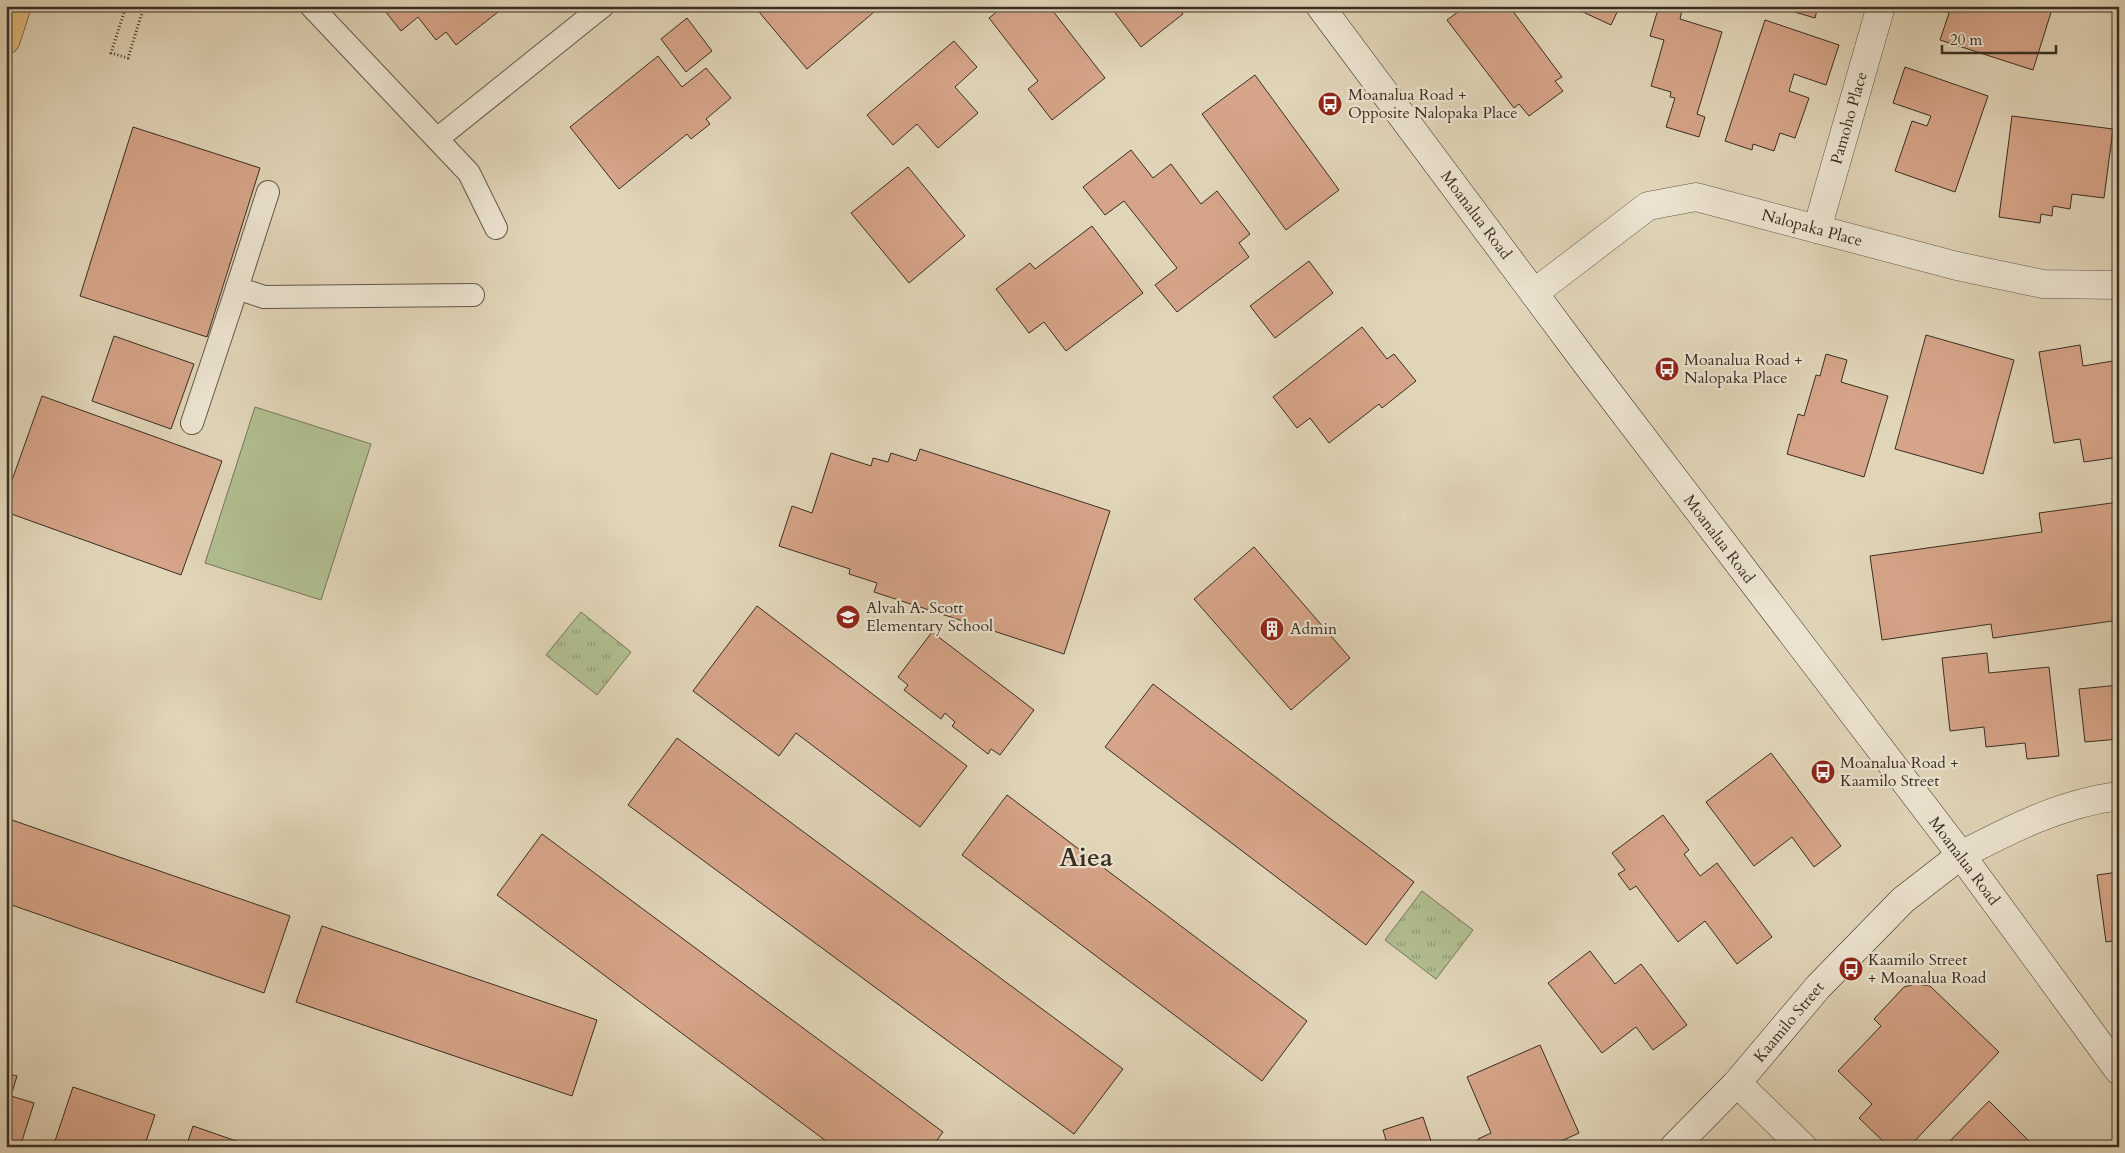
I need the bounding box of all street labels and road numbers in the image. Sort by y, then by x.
street label: Pamoho Place [1825,69,1873,167]
street label: Moanalua Road [1435,166,1517,264]
street label: Nalopaka Place [1759,204,1865,252]
street label: Moanalua Road [1678,490,1760,588]
street label: Moanalua Road [1923,812,2005,910]
street label: Kaamilo Street [1749,977,1829,1067]

